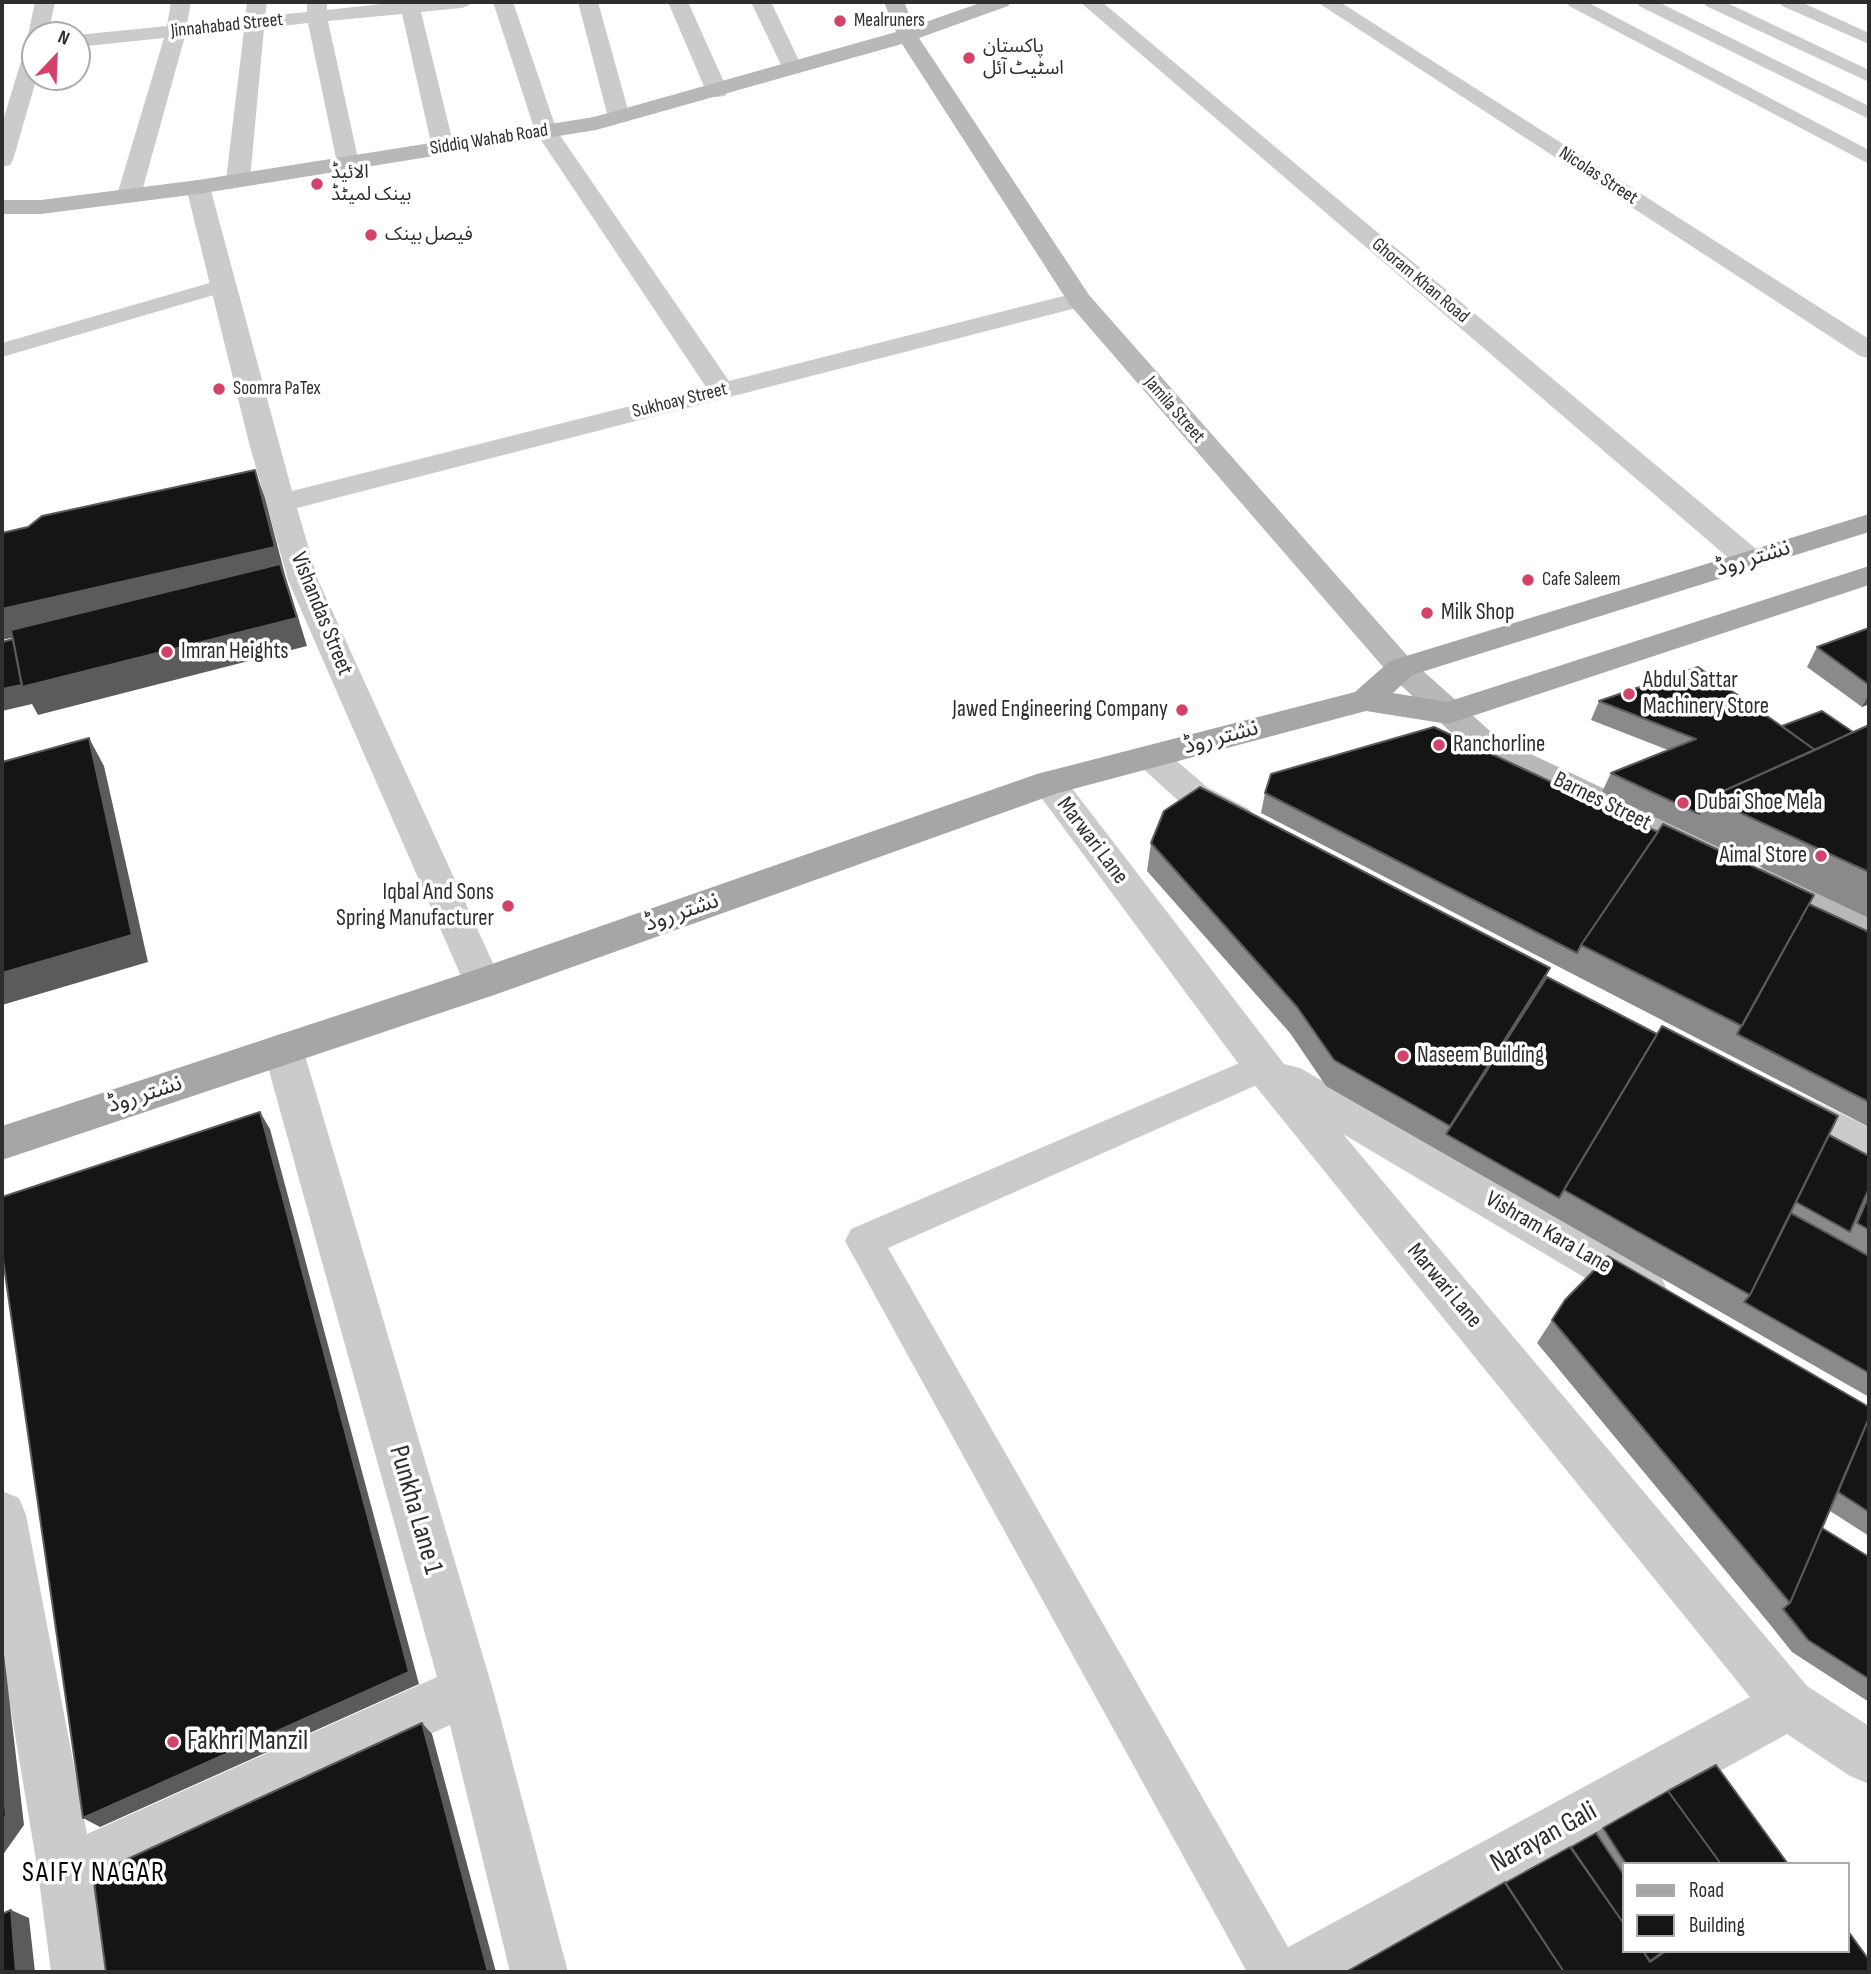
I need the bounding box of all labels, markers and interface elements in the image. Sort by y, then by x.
street label: Jinnahabad Street [170,9,284,43]
place label: Mealruners [854,10,925,32]
marker: Mealruners [832,13,848,29]
north arrow [21,21,91,91]
text: N [54,25,73,51]
place label: پاکستان اسٹیٹ آئل [983,36,1064,80]
marker: پاکستان اسٹیٹ آئل [961,50,977,66]
street label: Siddiq Wahab Road [428,119,550,161]
street label: Nicolas Street [1554,142,1642,210]
place label: الائیڈ بینک لمیٹڈ [331,162,411,206]
marker: الائیڈ بینک لمیٹڈ [309,176,325,192]
place label: فیصل بینک [385,224,473,246]
marker: فیصل بینک [363,227,379,243]
street label: Ghoram Khan Road [1367,234,1473,328]
street label: Jamila Street [1139,372,1209,448]
place label: Soomra PaTex [233,378,321,400]
street label: Sukhoay Street [630,378,730,424]
marker: Soomra PaTex [211,381,227,397]
street label: نشتر روڈ [1712,535,1794,583]
street label: Vishandas Street [284,548,358,680]
place label: Cafe Saleem [1542,569,1620,591]
marker: Cafe Saleem [1520,572,1536,588]
place label: Milk Shop [1441,599,1514,627]
marker: Milk Shop [1419,605,1435,621]
place label: Imran Heights [181,638,289,666]
marker: Imran Heights [159,644,175,660]
place label: Abdul Sattar Machinery Store [1643,667,1769,721]
marker: Abdul Sattar Machinery Store [1621,686,1637,702]
place label: Jawed Engineering Company [952,696,1168,724]
marker: Jawed Engineering Company [1174,702,1190,718]
street label: نشتر روڈ [1180,715,1262,761]
place label: Ranchorline [1453,731,1545,759]
marker: Ranchorline [1431,737,1447,753]
street label: Barnes Street [1549,767,1655,837]
place label: Dubai Shoe Mela [1697,789,1822,817]
street label: Marwari Lane [1050,792,1134,890]
marker: Dubai Shoe Mela [1675,795,1691,811]
place label: Aimal Store [1720,842,1807,870]
marker: Aimal Store [1813,848,1829,864]
place label: Iqbal And Sons Spring Manufacturer [336,879,494,933]
street label: نشتر روڈ [641,887,723,939]
marker: Iqbal And Sons Spring Manufacturer [500,898,516,914]
place label: Naseem Building [1417,1042,1544,1070]
marker: Naseem Building [1395,1048,1411,1064]
street label: نشتر روڈ [104,1070,186,1120]
street label: Vishram Kara Lane [1480,1186,1616,1280]
street label: Marwari Lane [1401,1238,1487,1334]
street label: Punkha Lane 1 [381,1442,449,1578]
place label: Fakhri Manzil [187,1725,308,1759]
marker: Fakhri Manzil [165,1734,181,1750]
street label: Narayan Gali [1485,1795,1603,1881]
district label: SAIFY NAGAR [23,1857,165,1891]
legend [1622,1862,1850,1953]
text: Road [1689,1878,1724,1903]
text: Building [1689,1913,1745,1938]

